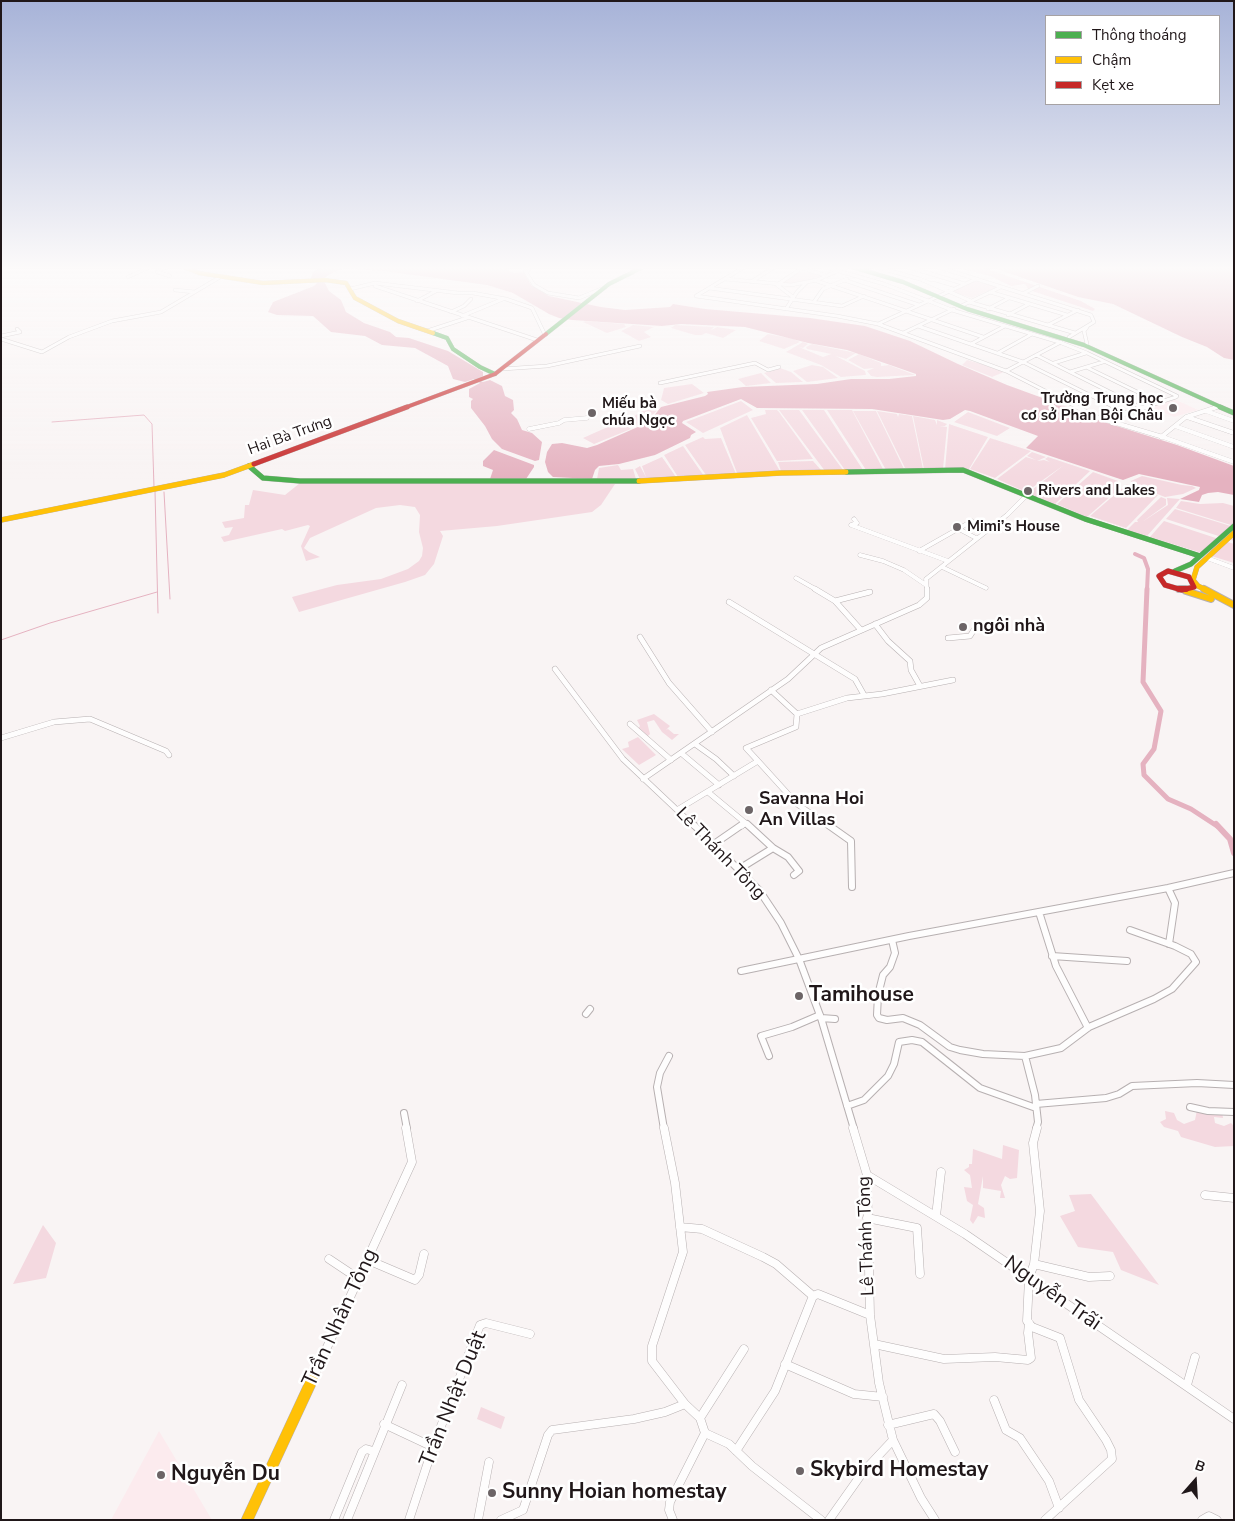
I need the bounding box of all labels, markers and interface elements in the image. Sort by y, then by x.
legend [1045,15,1220,105]
text: Thông thoáng [1092,25,1186,45]
text: Chậm [1092,50,1131,70]
text: Kẹt xe [1092,75,1134,95]
place label: Trường Trung học cơ sở Phan Bội Châu [1021,390,1163,425]
place label: Miếu bà chúa Ngọc [602,395,675,430]
marker: Trường Trung học cơ sở Phan Bội Châu [1167,402,1179,414]
marker: Miếu bà chúa Ngọc [586,407,598,419]
street label: Hai Bà Trưng [246,413,334,459]
place label: Rivers and Lakes [1038,482,1155,500]
marker: Rivers and Lakes [1022,485,1034,497]
place label: Mimi’s House [967,518,1060,536]
marker: Mimi’s House [951,521,963,533]
place label: ngôi nhà [973,616,1045,638]
marker: ngôi nhà [957,621,969,633]
place label: Savanna Hoi An Villas [759,789,864,832]
street label: Lê Thánh Tông [671,803,769,905]
marker: Savanna Hoi An Villas [743,804,755,816]
place label: Tamihouse [809,983,914,1009]
marker: Tamihouse [793,990,805,1002]
street label: Lê Thánh Tông [854,1176,880,1296]
street label: Trần Nhân Tông [298,1245,384,1391]
street label: Nguyễn Trãi [998,1251,1106,1337]
street label: Trần Nhật Duật [415,1327,493,1471]
north arrow [1170,1456,1220,1506]
text: B [1192,1456,1208,1477]
place label: Skybird Homestay [810,1458,988,1484]
place label: Nguyễn Du [171,1462,280,1488]
marker: Skybird Homestay [794,1465,806,1477]
marker: Nguyễn Du [155,1469,167,1481]
place label: Sunny Hoian homestay [502,1480,727,1506]
marker: Sunny Hoian homestay [486,1487,498,1499]

